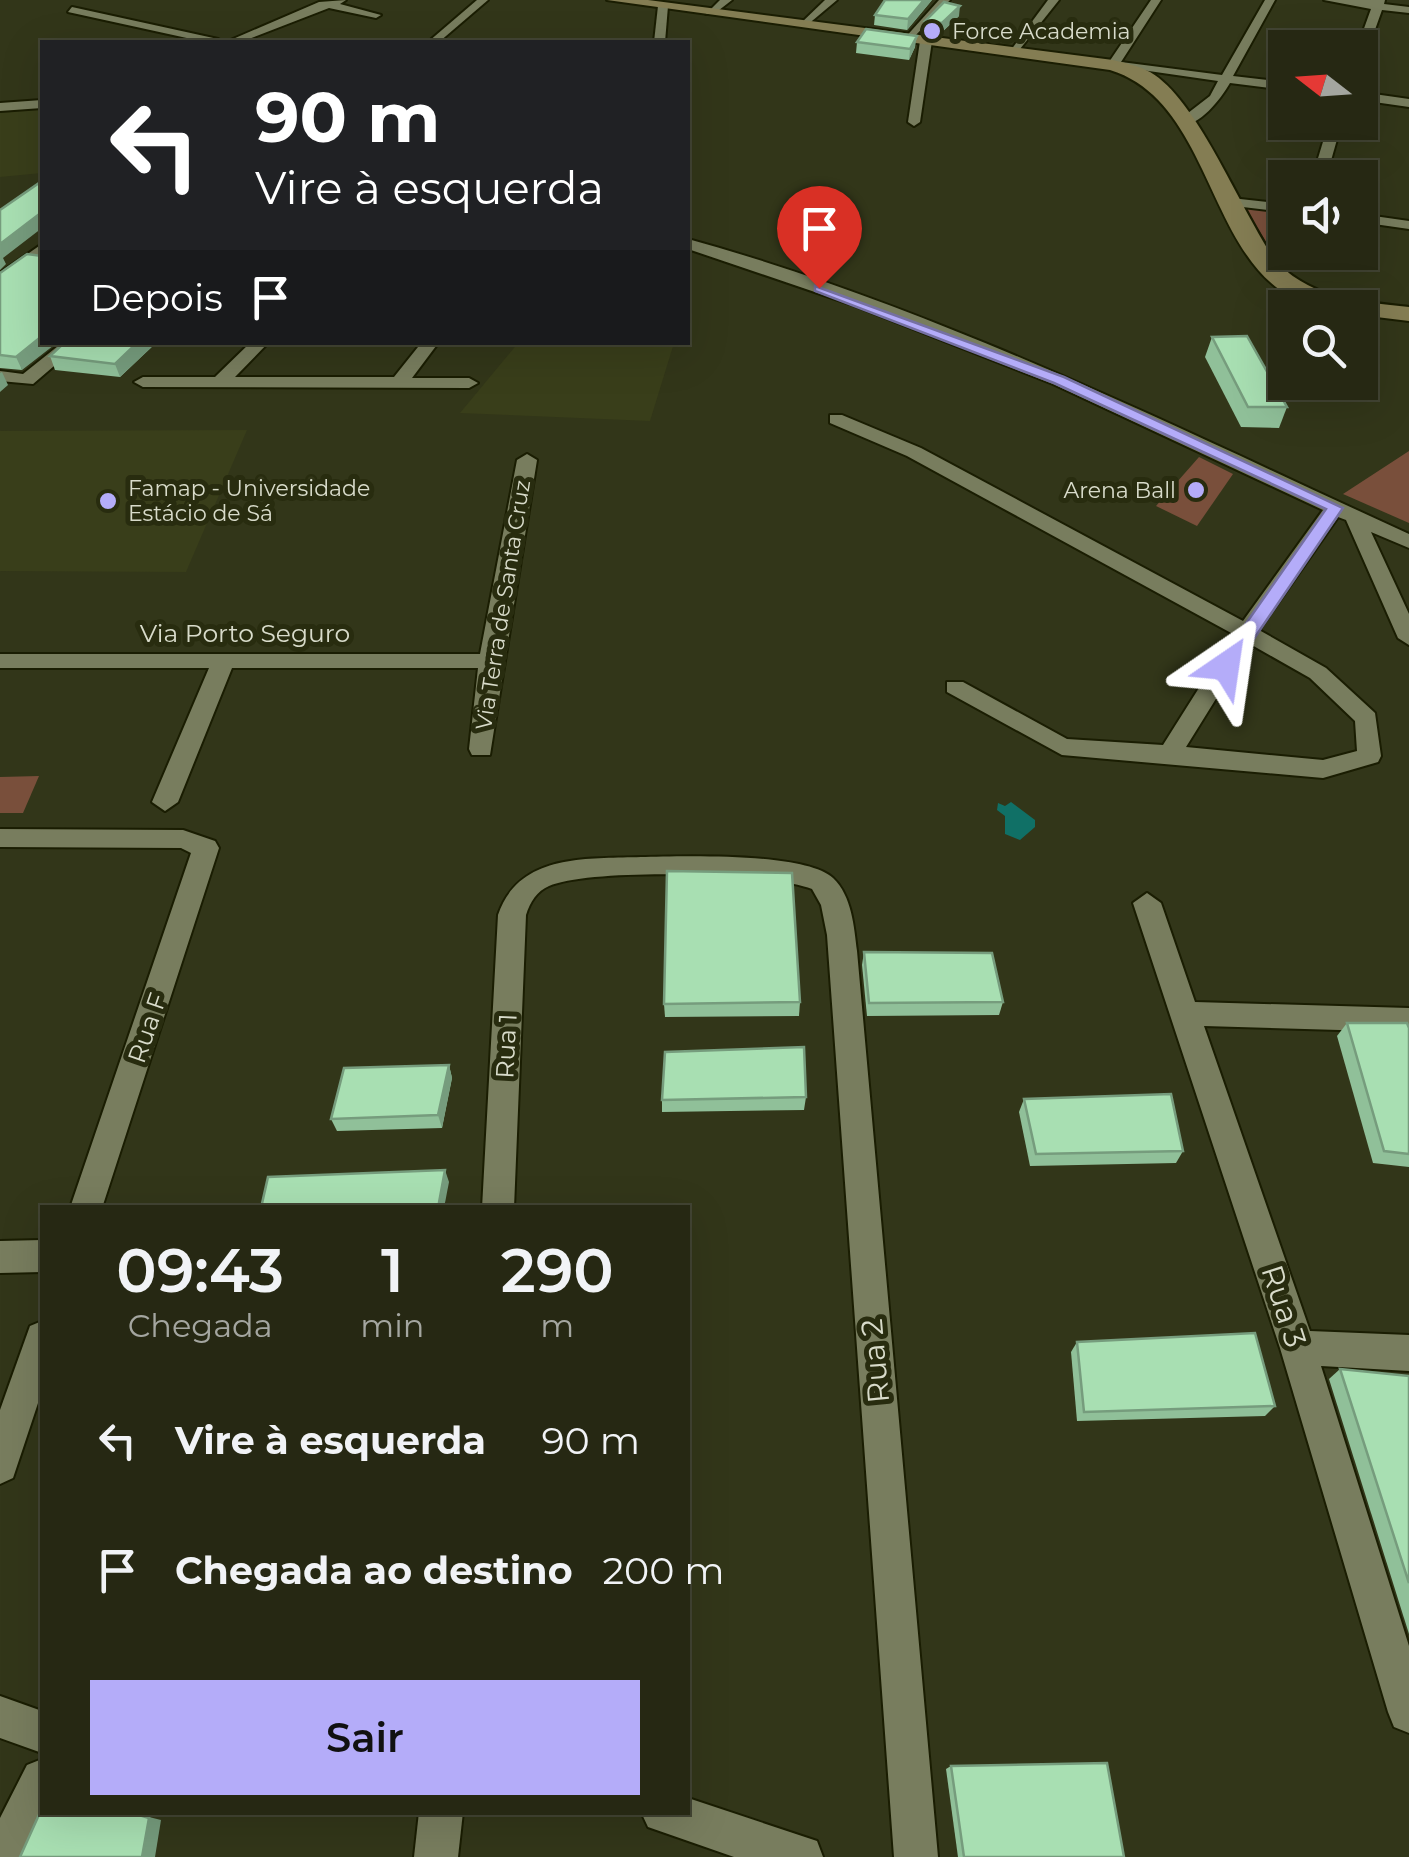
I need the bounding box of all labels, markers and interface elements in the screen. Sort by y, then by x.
place label: Force Academia [952,18,1131,45]
marker: Force Academia [921,20,943,42]
north arrow [1268,30,1378,140]
map controls [1268,30,1378,400]
text: 90 m [255,74,440,160]
icon: left [90,80,220,210]
text: Vire à esquerda [255,160,604,215]
button: sound [1268,160,1378,270]
pin [777,186,862,289]
icon: arrive [792,201,847,256]
icon: arrive [243,270,298,325]
text: Depois [90,274,223,321]
button: search [1268,290,1378,400]
place label: Famap - Universidade Estácio de Sá [128,475,370,527]
place label: Arena Ball [1063,477,1176,504]
street label: Via Terra de Santa Cruz [470,478,536,732]
marker: Arena Ball [1185,479,1207,501]
marker: Famap - Universidade Estácio de Sá [97,490,119,512]
position arrow [1174,614,1278,718]
street label: Via Porto Seguro [140,618,350,648]
street label: Rua F [121,989,173,1067]
street label: Rua 1 [489,1013,523,1079]
text: 09:43 [116,1234,284,1307]
text: 1 [381,1234,404,1307]
text: 290 [501,1234,614,1307]
street label: Rua 3 [1253,1260,1315,1352]
text: Chegada [128,1306,273,1345]
text: min [360,1306,425,1345]
text: m [540,1306,574,1345]
street label: Rua 2 [853,1317,897,1405]
icon: left [90,1413,145,1468]
text: Vire à esquerda [175,1417,486,1464]
text: 90 m [541,1417,640,1464]
icon: arrive [90,1543,145,1598]
text: Chegada ao destino [175,1547,573,1594]
text: 200 m [603,1547,725,1594]
button: Sair [90,1680,640,1795]

